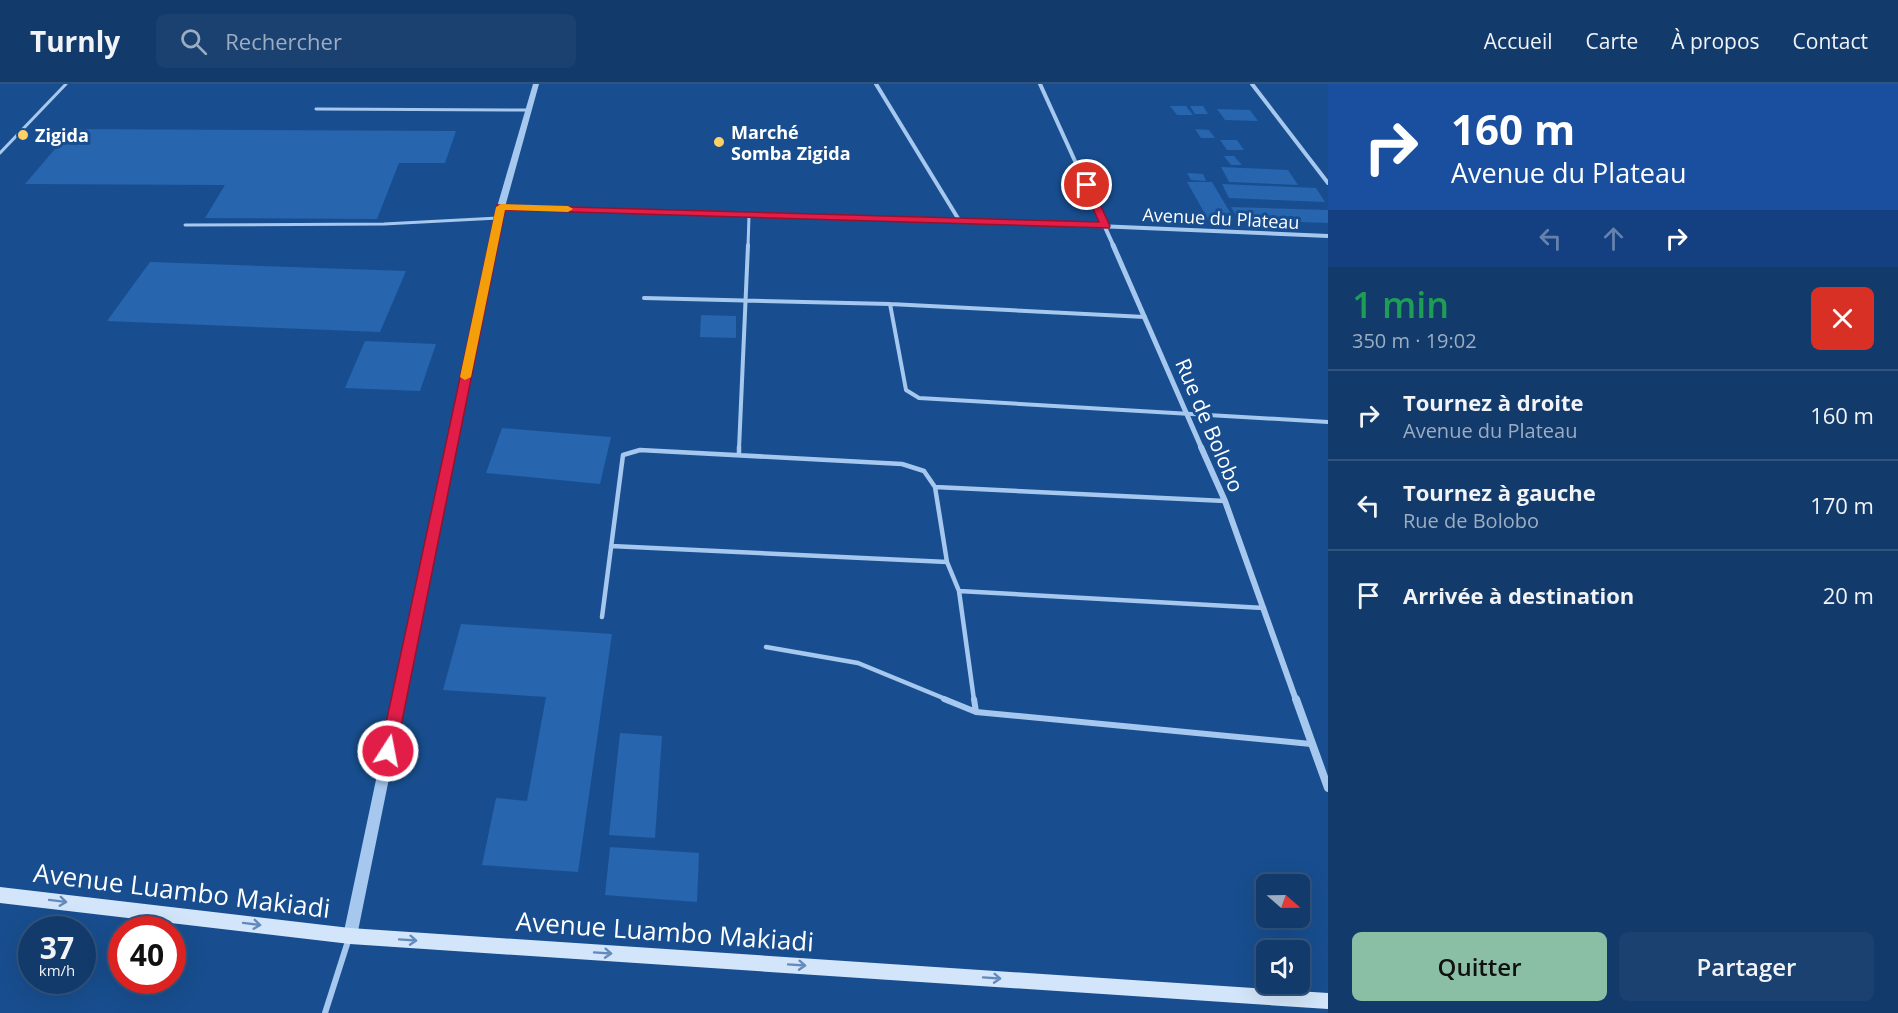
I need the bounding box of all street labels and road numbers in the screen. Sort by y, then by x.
street label: Avenue du Plateau [1142,202,1300,234]
street label: Rue de Bolobo [1169,354,1251,496]
street label: Avenue Luambo Makiadi [32,854,332,926]
street label: Avenue Luambo Makiadi [515,903,815,959]

